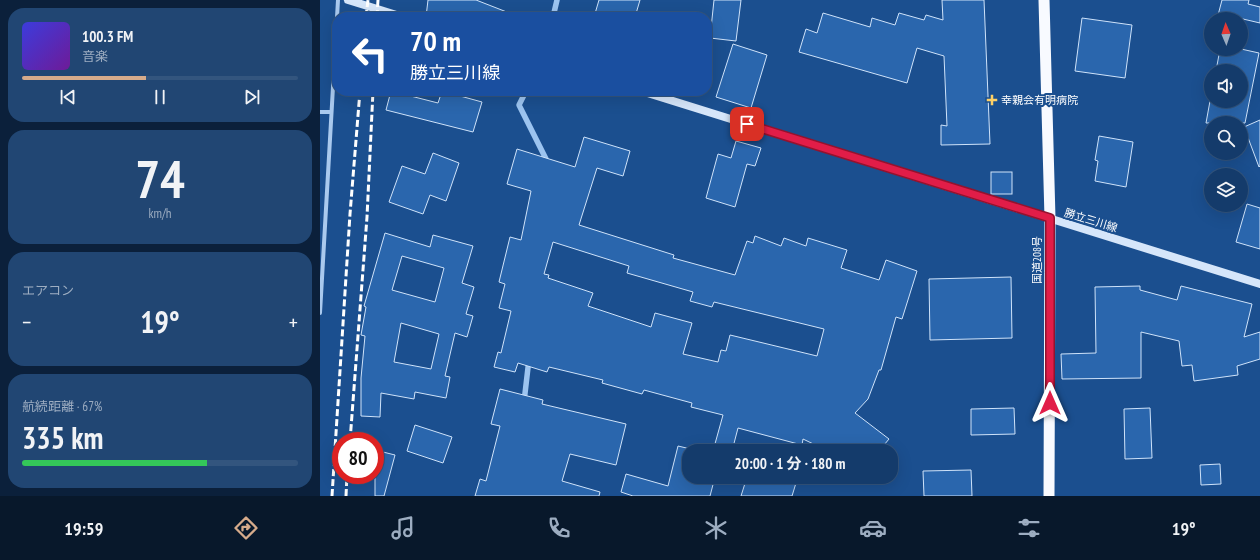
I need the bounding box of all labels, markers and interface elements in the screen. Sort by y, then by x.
north arrow [1204,12,1248,56]
map controls [1204,12,1248,212]
text: 70 m [410,22,461,59]
text: 100.3 FM [82,27,133,46]
icon: left [344,28,396,80]
text: 音楽 [82,48,108,65]
text: 勝立三川線 [410,61,500,84]
button: sound [1204,64,1248,108]
icon: previous [57,86,79,108]
icon: pause [149,86,171,108]
icon: next [241,86,263,108]
place label: 幸親会有明病院 [1001,93,1078,107]
marker: 幸親会有明病院 [986,94,998,106]
pin [730,107,764,141]
icon: arrive [736,113,758,135]
button: search [1204,116,1248,160]
text: 74 [135,145,185,212]
button: layers [1204,168,1248,212]
text: km/h [148,205,172,222]
street label: 勝立三川線 [1063,205,1119,235]
street label: 国道208号 [1030,236,1044,284]
text: エアコン [22,282,74,299]
text: 19° [140,302,180,341]
text: − [22,308,31,336]
text: + [289,308,298,336]
position arrow [1029,382,1071,424]
text: 航続距離 · 67% [22,398,102,415]
text: 335 km [22,418,103,457]
speed limit sign: 80 [332,432,384,484]
text: 20:00 · 1 分 · 180 m [735,454,845,473]
icon: directions [232,514,260,542]
icon: music [389,514,417,542]
icon: phone [545,514,573,542]
icon: climate [702,514,730,542]
icon: car [859,514,887,542]
icon: filters [1015,514,1043,542]
text: 19:59 [64,517,103,540]
text: 19° [1172,517,1196,540]

